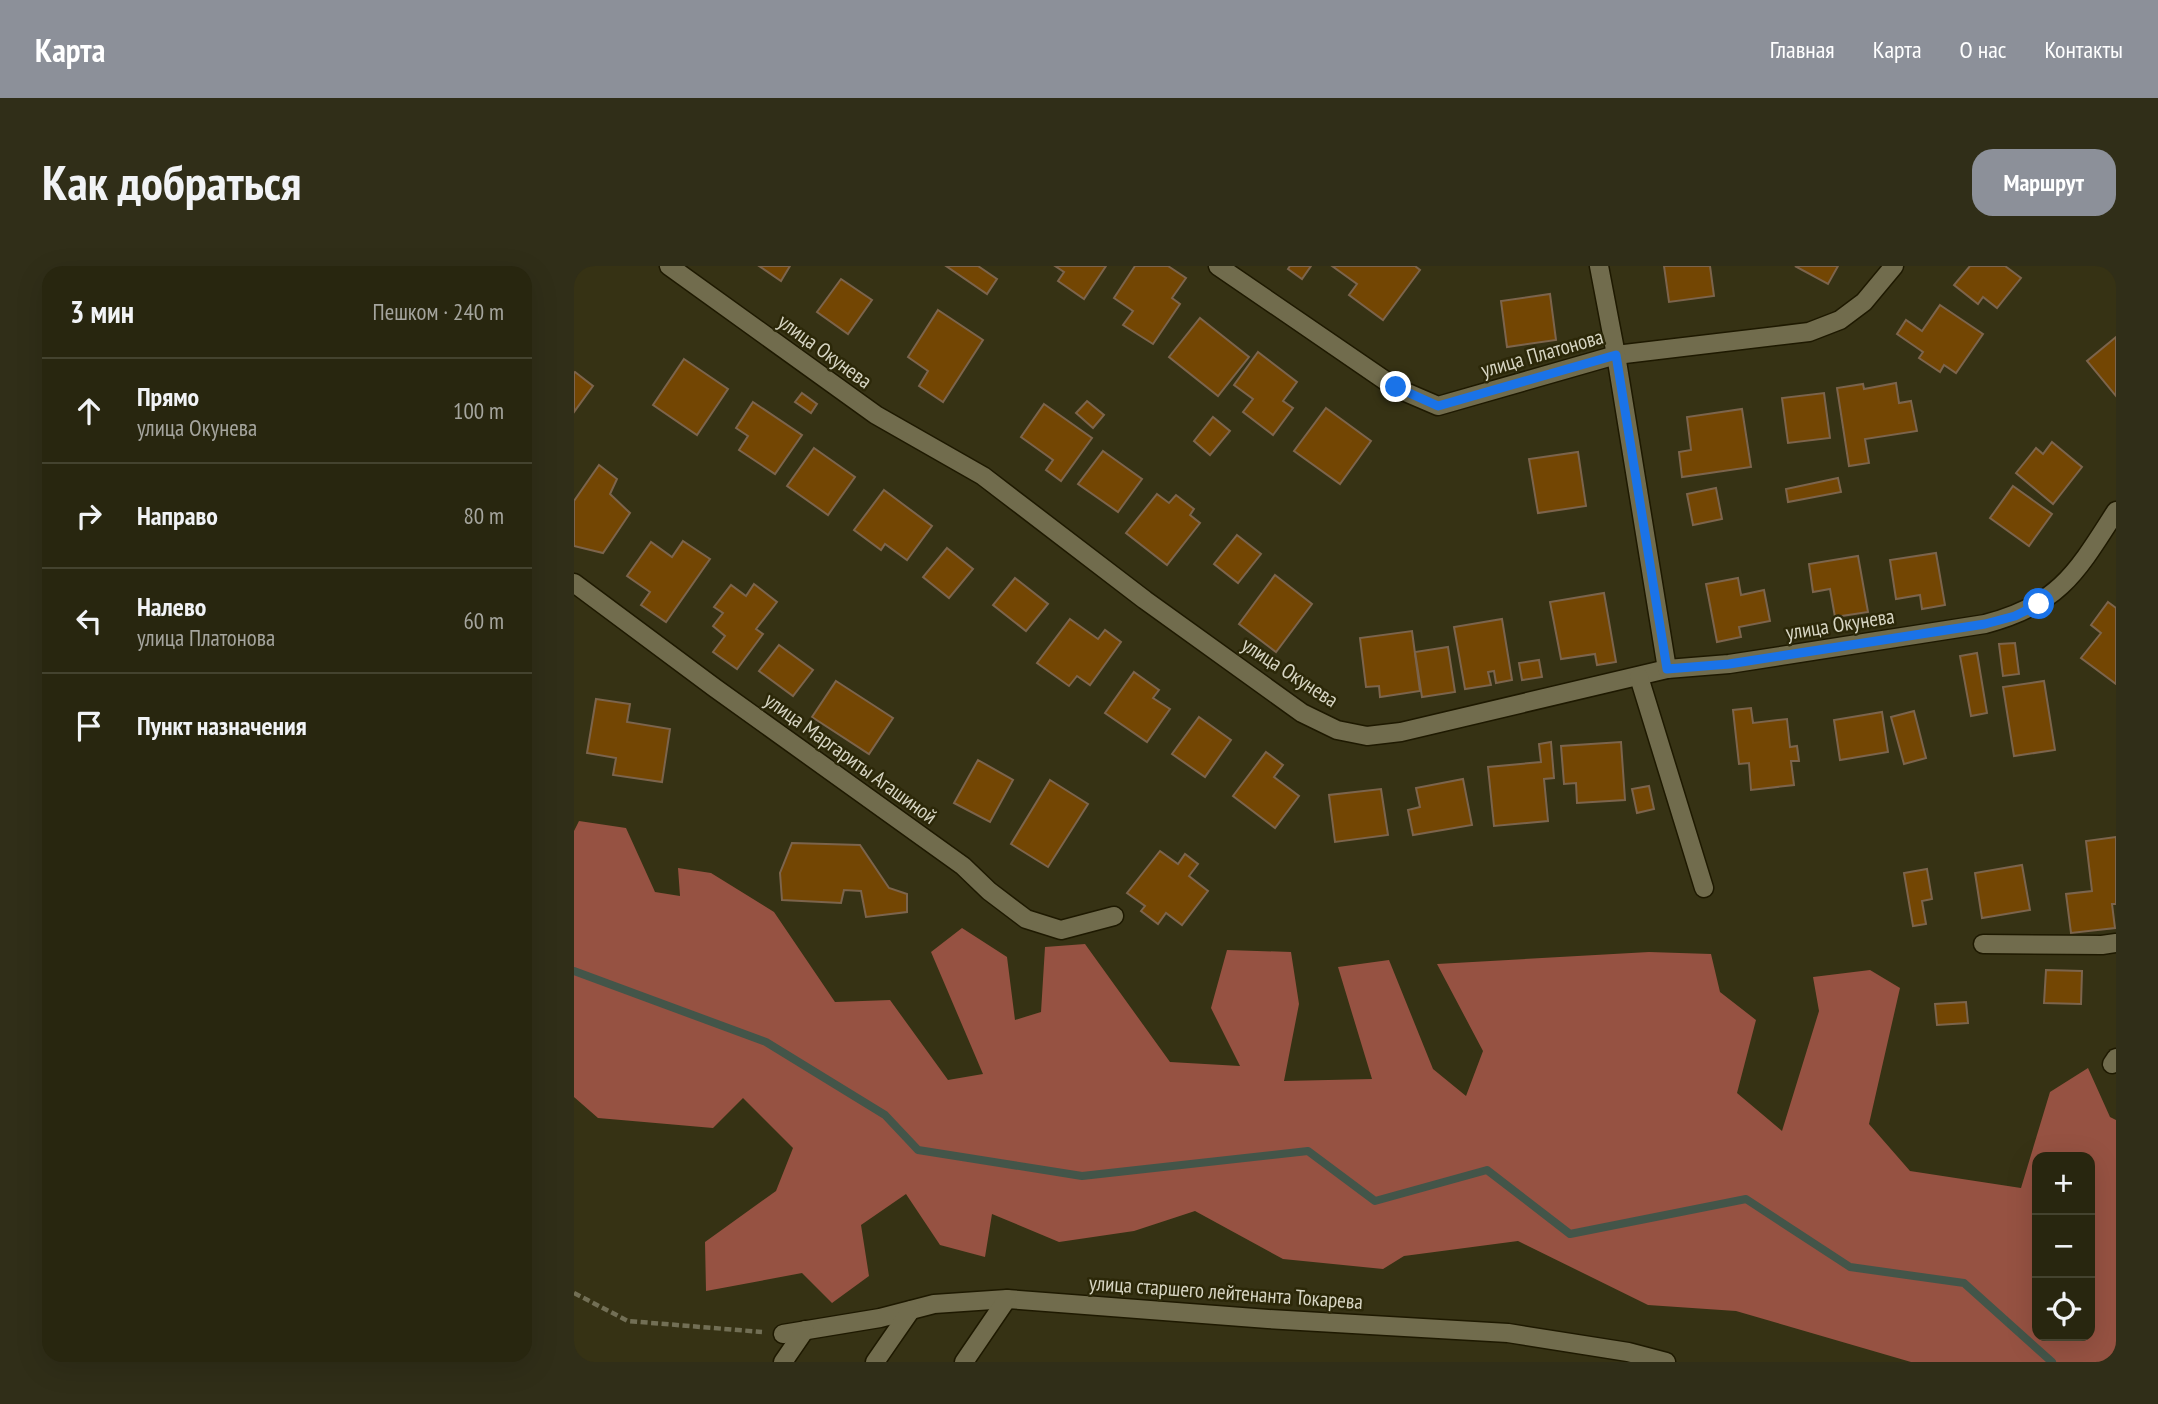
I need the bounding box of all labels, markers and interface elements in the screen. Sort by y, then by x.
text: Карта [35,28,105,71]
text: Главная [1770,34,1835,65]
text: Карта [1873,34,1922,65]
text: О нас [1960,34,2006,65]
text: Контакты [2044,34,2123,65]
button: Маршрут [1972,149,2116,216]
text: Как добраться [42,150,301,214]
text: 3 мин [70,292,134,331]
text: Пешком · 240 m [373,297,504,326]
street label: улица Окунева [773,308,877,394]
street label: улица Платонова [1478,323,1606,383]
route end [1380,371,1411,402]
text: Прямо [137,380,199,413]
icon: ahead [70,392,108,430]
text: 100 m [453,396,504,425]
text: улица Окунева [137,413,257,442]
icon: right [70,497,108,535]
text: Направо [137,499,218,532]
text: 80 m [463,501,504,530]
route start [2023,588,2054,619]
text: Налево [137,590,206,623]
icon: left [70,602,108,640]
street label: улица Окунева [1784,602,1896,646]
text: 60 m [463,606,504,635]
text: улица Платонова [137,623,275,652]
street label: улица Окунева [1237,631,1343,713]
street label: улица Маргариты Агашиной [759,686,943,830]
icon: arrive [70,707,108,745]
text: Пункт назначения [137,709,307,742]
map controls [2032,1152,2095,1341]
button: + [2032,1152,2095,1215]
button: − [2032,1215,2095,1278]
street label: улица старшего лейтенанта Токарева [1088,1269,1364,1315]
button: locate [2032,1278,2095,1341]

